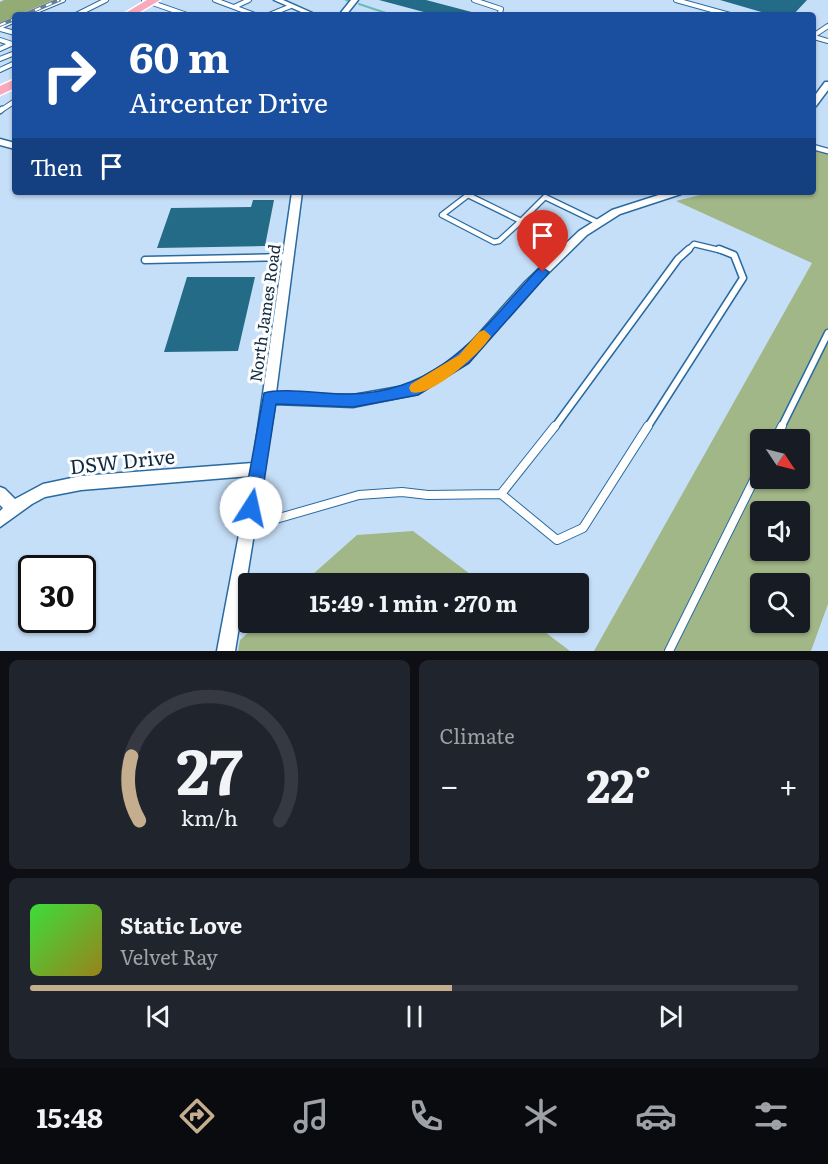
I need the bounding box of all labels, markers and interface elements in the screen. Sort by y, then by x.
text: 60 m [129,24,230,86]
icon: right [30,36,108,114]
text: Aircenter Drive [129,81,328,121]
text: Then [30,150,83,183]
icon: arrive [95,150,128,183]
pin [517,210,568,272]
icon: arrive [526,219,559,252]
street label: North James Road [242,242,286,384]
north arrow [750,429,810,489]
map controls [750,429,810,633]
street label: DSW Drive [68,440,176,480]
position arrow [219,476,283,540]
button: sound [750,501,810,561]
speed limit sign: 30 [18,555,96,633]
button: search [750,573,810,633]
text: 15:49 · 1 min · 270 m [309,586,518,619]
text: Climate [440,720,515,750]
text: 27 [176,722,243,814]
text: 22° [586,750,651,817]
text: − [440,759,459,808]
text: + [779,759,798,808]
text: km/h [181,802,238,834]
text: Static Love [120,908,242,941]
text: Velvet Ray [120,941,218,971]
icon: previous [142,1000,175,1033]
icon: pause [398,1000,431,1033]
icon: next [654,1000,687,1033]
icon: directions [176,1095,218,1137]
icon: music [290,1095,332,1137]
icon: phone [405,1095,447,1137]
icon: climate [520,1095,562,1137]
icon: car [635,1095,677,1137]
icon: filters [750,1095,792,1137]
text: 15:48 [36,1096,103,1136]

